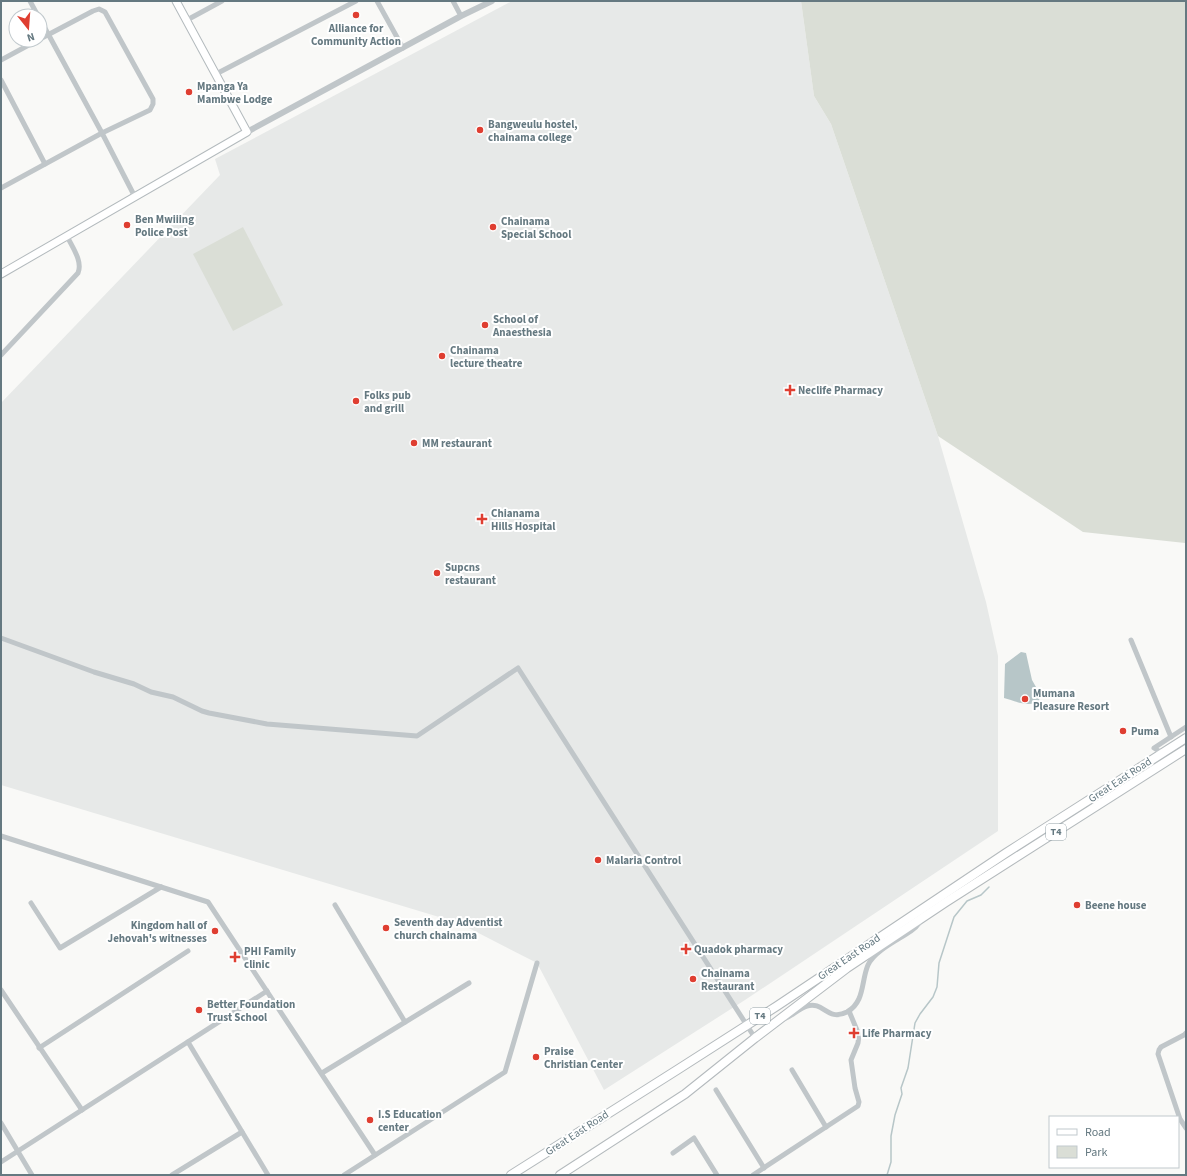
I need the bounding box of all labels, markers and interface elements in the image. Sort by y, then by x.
north arrow [8,8,48,48]
marker: Alliance for Community Action [351,10,361,20]
place label: Alliance for Community Action [311,21,401,49]
text: N [25,29,36,45]
place label: Mpanga Ya Mambwe Lodge [197,79,273,107]
marker: Mpanga Ya Mambwe Lodge [184,87,194,97]
place label: Bangweulu hostel, chainama college [488,117,578,145]
marker: Bangweulu hostel, chainama college [475,125,485,135]
place label: Ben Mwiiing Police Post [135,212,194,240]
place label: Chainama Special School [501,214,572,242]
marker: Ben Mwiiing Police Post [122,220,132,230]
marker: Chainama Special School [488,222,498,232]
place label: School of Anaesthesia [492,312,552,340]
marker: School of Anaesthesia [480,320,490,330]
place label: Chainama lecture theatre [450,343,523,371]
marker: Chainama lecture theatre [437,351,447,361]
place label: Neclife Pharmacy [798,383,883,398]
marker: Neclife Pharmacy [785,385,795,395]
place label: Folks pub and grill [364,388,411,416]
marker: Folks pub and grill [351,396,361,406]
place label: MM restaurant [422,436,493,451]
marker: MM restaurant [409,438,419,448]
place label: Chianama Hills Hospital [491,506,556,534]
marker: Chianama Hills Hospital [476,513,488,525]
place label: Supcns restaurant [445,560,497,588]
marker: Supcns restaurant [432,568,442,578]
place label: Mumana Pleasure Resort [1033,686,1110,714]
marker: Mumana Pleasure Resort [1020,694,1030,704]
place label: Puma [1131,724,1159,739]
marker: Puma [1118,726,1128,736]
street label: Great East Road [1086,754,1154,806]
road number: T4 [1046,824,1066,840]
place label: Malaria Control [606,853,682,868]
marker: Malaria Control [593,855,603,865]
place label: Beene house [1085,898,1147,913]
marker: Beene house [1072,900,1082,910]
place label: Seventh day Adventist church chainama [394,915,503,943]
place label: Kingdom hall of Jehovah's witnesses [108,918,208,946]
marker: Seventh day Adventist church chainama [381,923,391,933]
marker: Kingdom hall of Jehovah's witnesses [210,926,220,936]
street label: Great East Road [815,931,883,983]
place label: Quadok pharmacy [694,942,783,957]
place label: PHI Family clinic [244,944,296,972]
marker: Quadok pharmacy [681,944,691,954]
marker: PHI Family clinic [229,951,241,963]
place label: Chainama Restaurant [701,966,755,994]
marker: Chainama Restaurant [688,974,698,984]
place label: Better Foundation Trust School [207,997,295,1025]
marker: Better Foundation Trust School [194,1005,204,1015]
road number: T4 [750,1008,770,1024]
place label: Life Pharmacy [862,1026,932,1041]
marker: Life Pharmacy [849,1028,859,1038]
place label: Praise Christian Center [544,1044,623,1072]
marker: Praise Christian Center [531,1052,541,1062]
place label: I.S Education center [378,1107,442,1135]
street label: Great East Road [543,1107,611,1159]
marker: I.S Education center [365,1115,375,1125]
legend [1049,1116,1179,1168]
text: Road [1085,1124,1111,1141]
text: Park [1085,1144,1107,1161]

